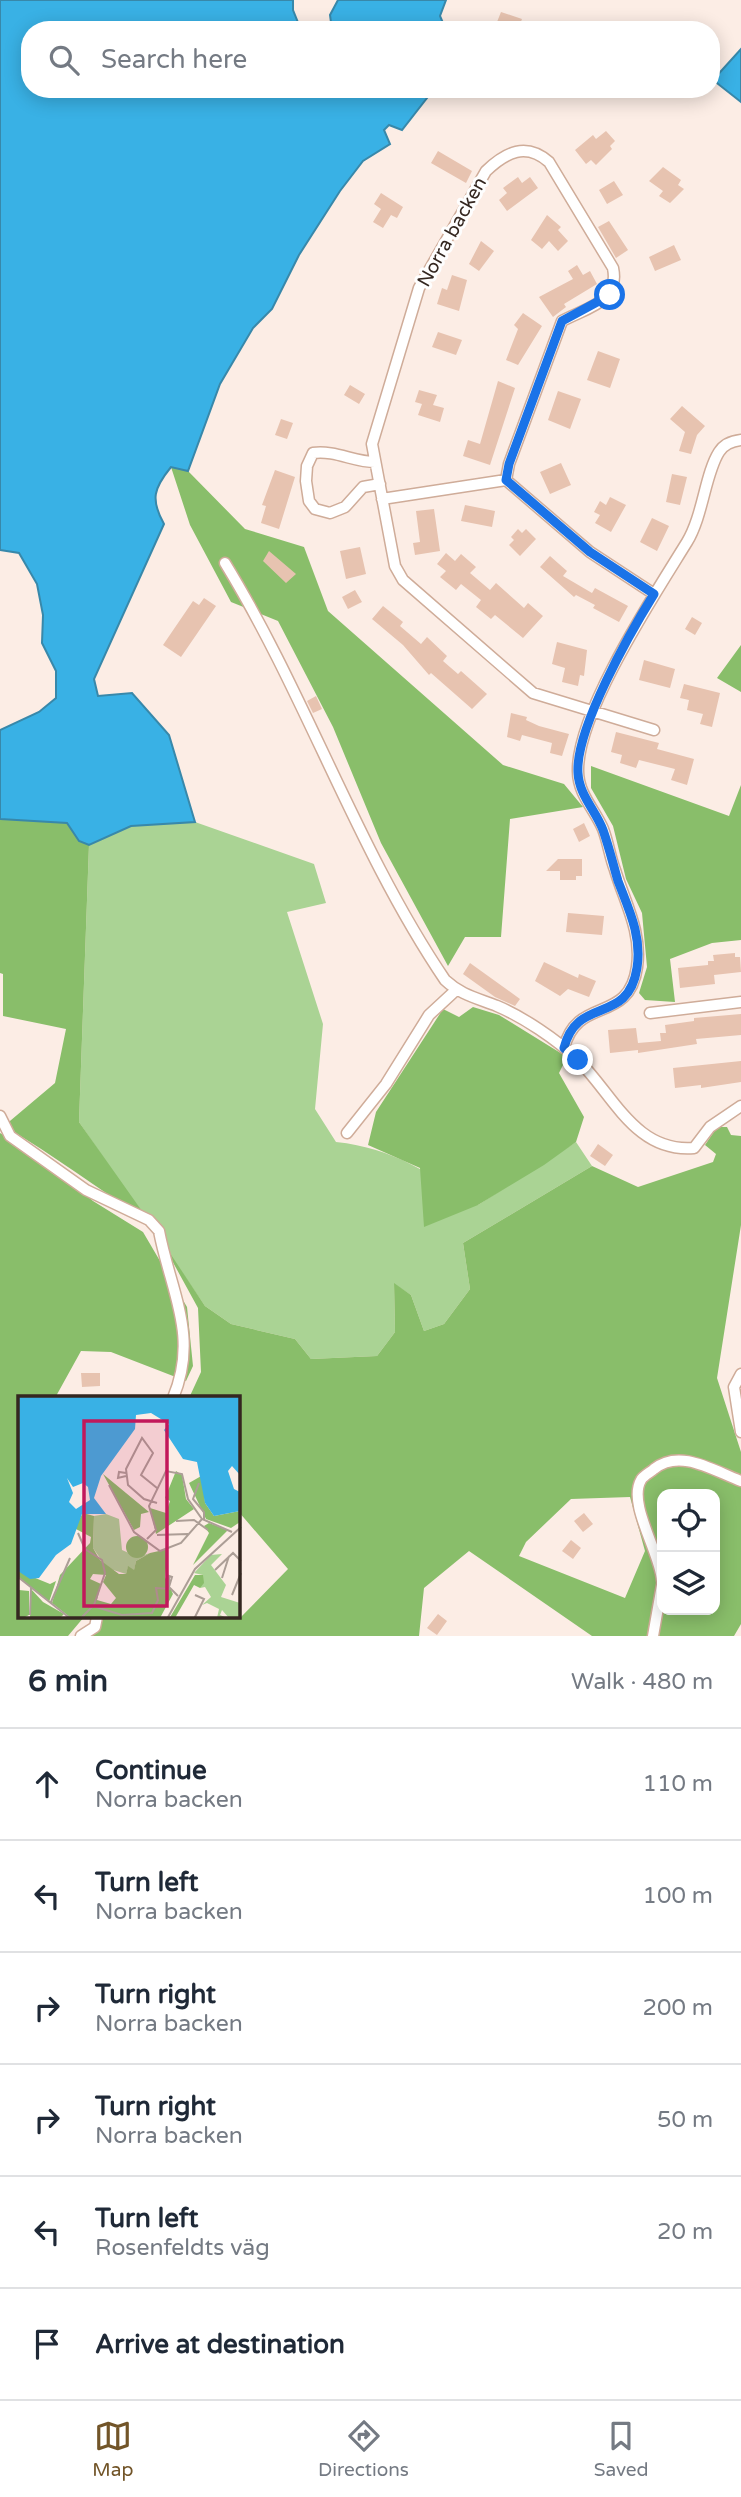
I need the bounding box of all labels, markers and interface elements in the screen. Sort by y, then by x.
search box [21,21,720,98]
icon: search [45,41,83,79]
text: Search here [101,44,247,75]
street label: Norra backen [413,173,491,291]
route start [594,279,625,310]
route end [562,1044,593,1075]
inset map [18,1396,240,1618]
map controls [657,1489,720,1615]
button: locate [657,1489,720,1552]
button: layers [657,1552,720,1615]
text: 6 min [28,1663,108,1700]
text: Walk · 480 m [571,1668,713,1696]
text: Continue [95,1755,207,1786]
icon: ahead [28,1765,66,1803]
text: 110 m [643,1770,713,1798]
text: Norra backen [95,1786,243,1814]
text: Turn left [95,1867,198,1898]
icon: left [28,1877,66,1915]
text: 100 m [643,1882,713,1910]
text: Norra backen [95,1898,243,1926]
text: Turn right [95,1979,216,2010]
icon: right [28,1989,66,2027]
text: 200 m [643,1994,713,2022]
text: Norra backen [95,2010,243,2038]
text: Turn right [95,2091,216,2122]
icon: right [28,2101,66,2139]
text: 50 m [657,2106,713,2134]
text: Norra backen [95,2122,243,2150]
text: Turn left [95,2203,198,2234]
icon: left [28,2213,66,2251]
text: 20 m [657,2218,713,2246]
text: Rosenfeldts väg [95,2234,270,2262]
icon: arrive [28,2325,66,2363]
text: Arrive at destination [95,2329,345,2360]
tab: Map [92,2417,133,2481]
tab: Directions [318,2417,409,2481]
tab: Saved [594,2417,649,2481]

